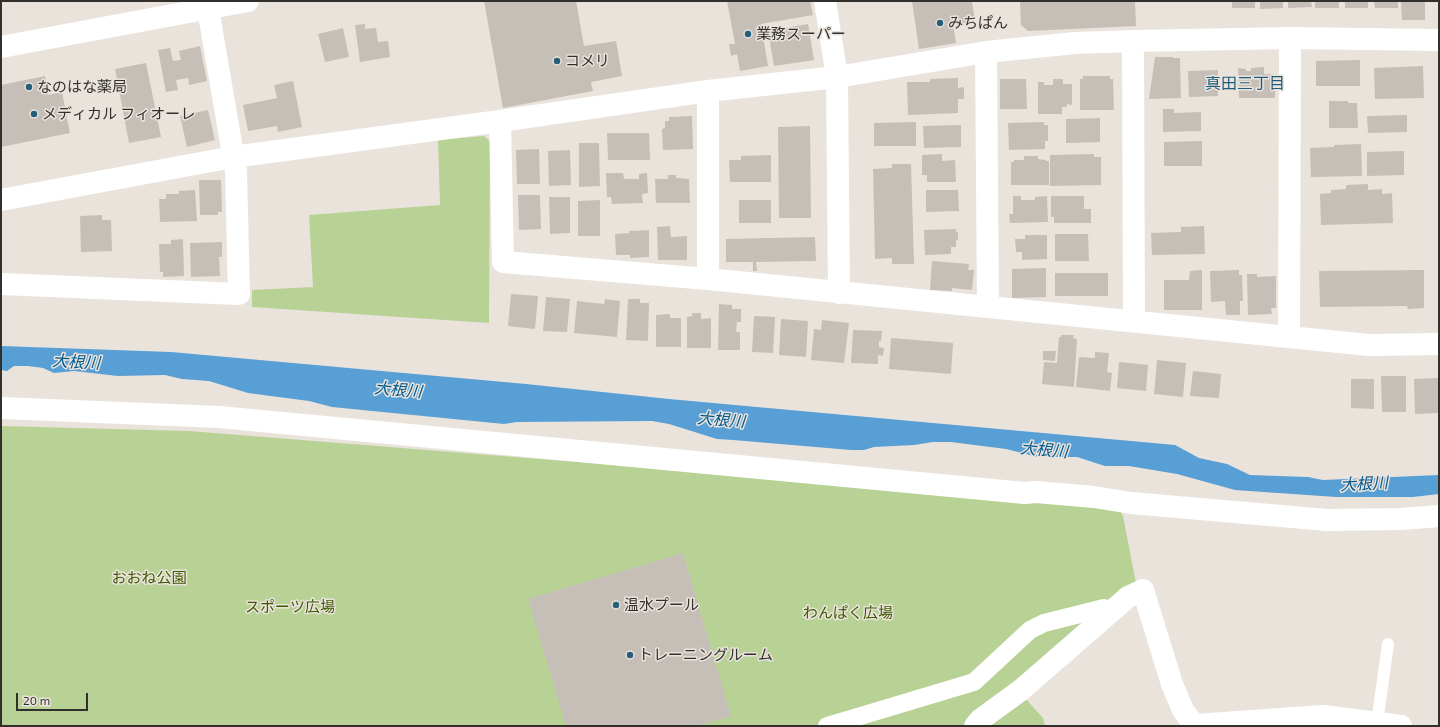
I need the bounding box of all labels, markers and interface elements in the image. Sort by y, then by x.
place label: みちぱん [948,14,1008,32]
marker: みちぱん [935,18,945,28]
place label: 業務スーパー [756,25,846,43]
marker: 業務スーパー [743,29,753,39]
place label: コメリ [565,52,610,70]
marker: コメリ [552,56,562,66]
district label: 真田三丁目 [1205,74,1285,94]
place label: なのはな薬局 [37,78,127,96]
marker: なのはな薬局 [24,82,34,92]
place label: メディカル フィオーレ [42,105,195,123]
marker: メディカル フィオーレ [29,109,39,119]
water label: 大根川 [52,351,100,373]
water label: 大根川 [373,378,423,402]
water label: 大根川 [696,408,746,432]
water label: 大根川 [1019,438,1069,462]
water label: 大根川 [1340,473,1388,495]
park label: おおね公園 [112,569,186,587]
place label: 温水プール [624,596,699,614]
park label: スポーツ広場 [245,598,335,616]
marker: 温水プール [611,600,621,610]
park label: わんぱく広場 [803,604,893,622]
place label: トレーニングルーム [638,646,773,664]
marker: トレーニングルーム [625,650,635,660]
scale bar [18,685,90,711]
text: 20 m [23,693,50,707]

